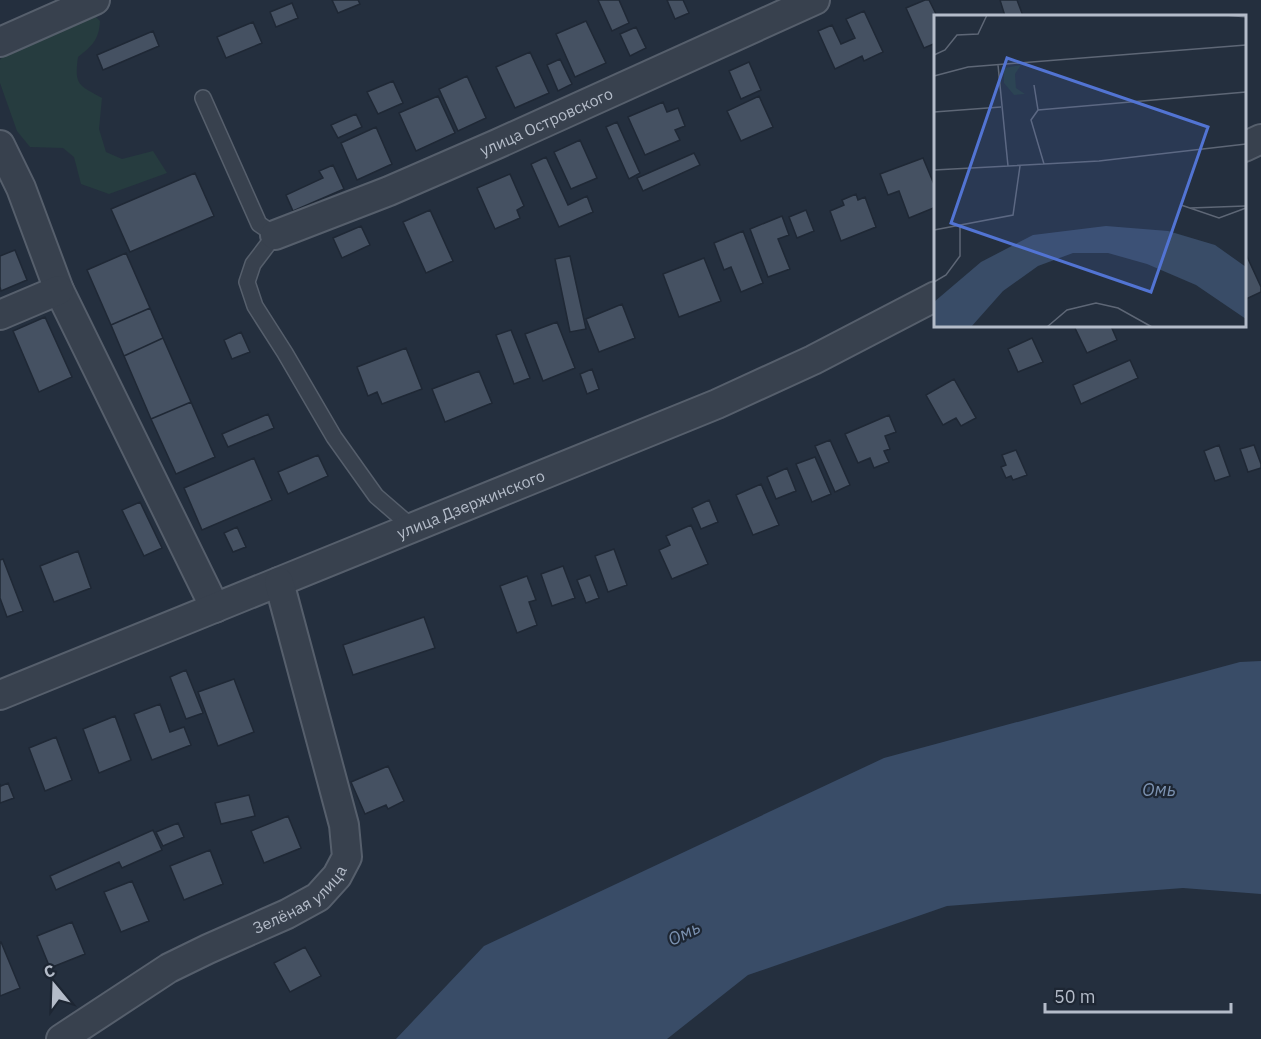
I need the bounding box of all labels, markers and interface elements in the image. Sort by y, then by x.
inset map [934,15,1246,327]
street label: улица Островского [477,83,616,160]
street label: улица Дзержинского [394,465,548,543]
water label: Омь [1142,778,1176,801]
street label: Зелёная улица [250,861,351,938]
water label: Омь [664,915,704,951]
north arrow [24,955,84,1015]
text: С [41,960,57,982]
scale bar [1045,976,1231,1014]
text: 50 m [1054,985,1096,1008]

